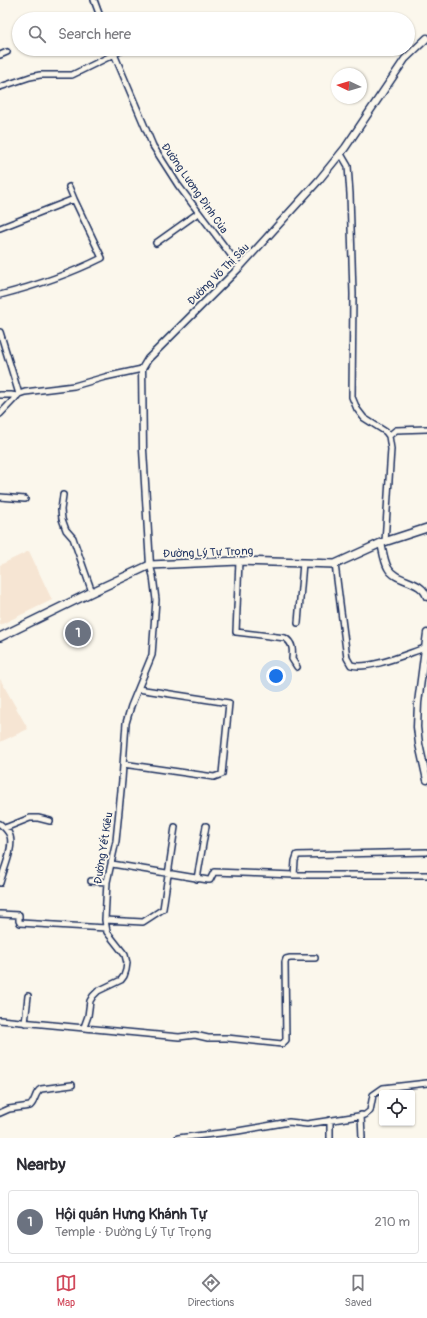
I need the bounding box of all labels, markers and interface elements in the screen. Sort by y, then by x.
search box [12,12,415,56]
icon: search [26,23,48,45]
text: Search here [58,25,131,44]
north arrow [331,68,367,104]
street label: Đường Lương Định Của [159,141,231,236]
street label: Đường Võ Thị Sáu [185,241,252,308]
street label: Đường Lý Tự Trọng [163,544,254,561]
pin: 1 [65,618,91,648]
your location [266,666,286,686]
street label: Đường Yết Kiêu [91,811,116,885]
map controls [379,1090,415,1126]
button: locate [379,1090,415,1126]
text: Nearby [16,1154,65,1175]
text: Hội quán Hưng Khánh Tự [55,1205,208,1224]
text: 1 [27,1214,33,1230]
text: 210 m [374,1214,410,1230]
text: Temple · Đường Lý Tự Trọng [55,1224,211,1240]
tab: Map [55,1272,77,1309]
tab: Directions [187,1272,234,1309]
tab: Saved [345,1272,372,1309]

